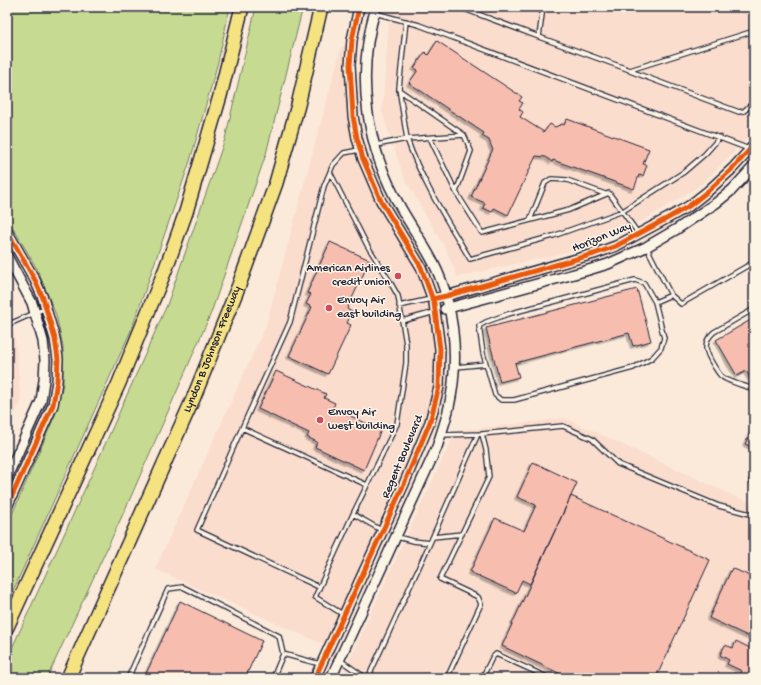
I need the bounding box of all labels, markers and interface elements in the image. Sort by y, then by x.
street label: Horizon Way [570,220,634,256]
place label: American Airlines credit union [307,262,391,290]
marker: American Airlines credit union [393,271,403,281]
street label: Lyndon B Johnson Freeway [181,284,245,415]
place label: Envoy Air east building [337,294,402,322]
marker: Envoy Air east building [324,303,334,313]
place label: Envoy Air west building [328,406,395,434]
street label: Regent Boulevard [379,412,427,501]
marker: Envoy Air west building [315,415,325,425]

